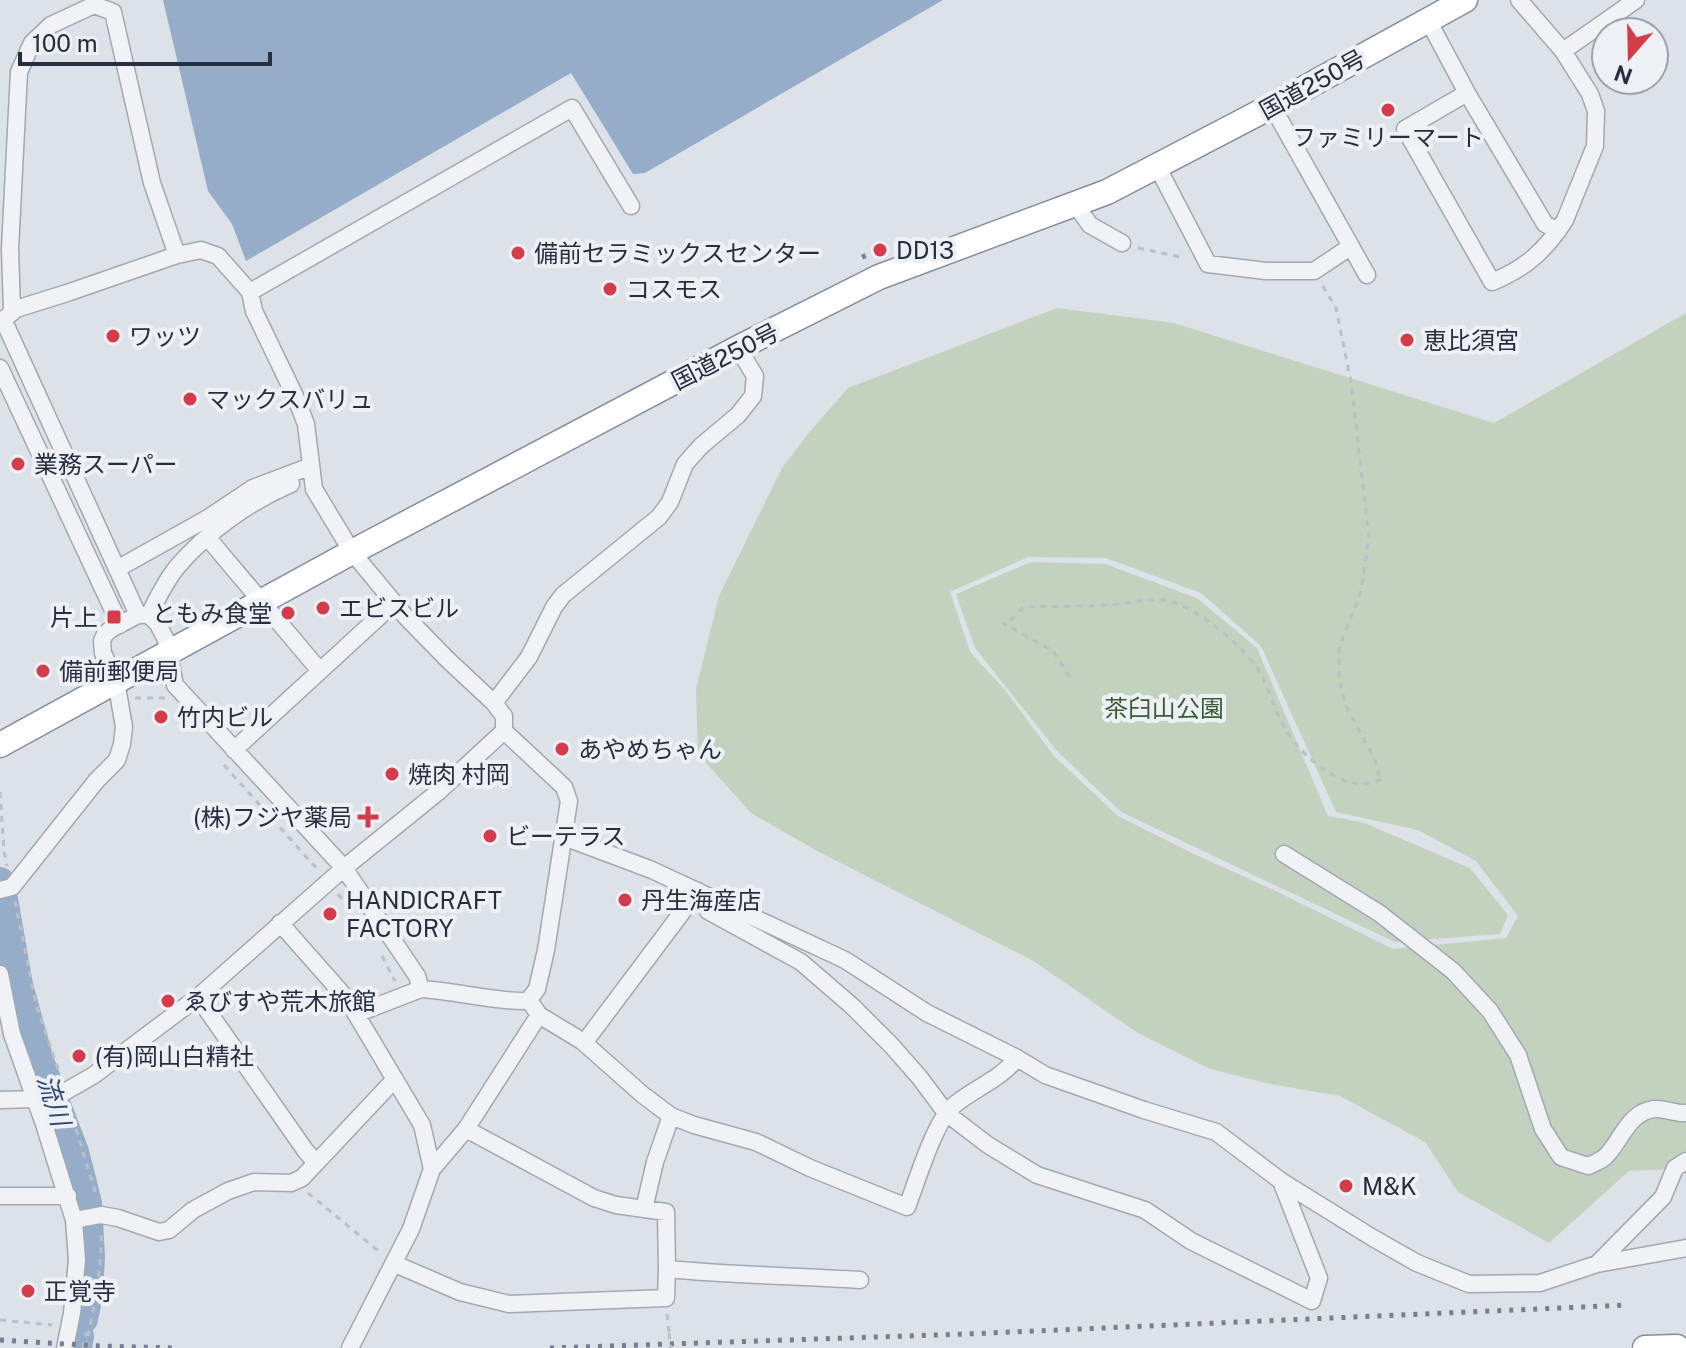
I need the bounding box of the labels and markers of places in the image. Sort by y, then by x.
marker: ファミリーマート [1379,101,1397,119]
place label: ファミリーマート [1292,123,1484,151]
place label: DD13 [896,236,954,264]
place label: 備前セラミックスセンター [534,239,821,267]
marker: DD13 [871,241,889,259]
marker: 備前セラミックスセンター [509,244,527,262]
place label: コスモス [626,275,722,303]
marker: コスモス [601,280,619,298]
place label: ワッツ [129,322,201,350]
place label: 恵比須宮 [1423,326,1519,354]
marker: ワッツ [104,327,122,345]
marker: 恵比須宮 [1398,331,1416,349]
place label: マックスバリュ [206,385,373,413]
marker: マックスバリュ [181,390,199,408]
place label: 業務スーパー [34,450,178,478]
marker: 業務スーパー [9,455,27,473]
place label: エビスビル [339,594,459,622]
place label: ともみ食堂 [152,599,272,627]
marker: エビスビル [314,599,332,617]
place label: 片上 [50,603,98,631]
marker: ともみ食堂 [279,604,297,622]
marker: 片上 [105,608,123,626]
place label: 備前郵便局 [59,657,179,685]
marker: 備前郵便局 [34,662,52,680]
place label: 竹内ビル [177,703,273,731]
marker: 竹内ビル [152,708,170,726]
place label: あやめちゃん [578,735,722,763]
marker: あやめちゃん [553,740,571,758]
place label: 焼肉 村岡 [408,760,510,788]
marker: 焼肉 村岡 [383,765,401,783]
place label: (株)フジヤ薬局 [193,803,352,831]
marker: (株)フジヤ薬局 [359,808,377,826]
place label: ビーテラス [506,822,626,850]
marker: ビーテラス [481,827,499,845]
place label: HANDICRAFT FACTORY [346,886,502,942]
place label: 丹生海産店 [641,886,761,914]
marker: 丹生海産店 [616,891,634,909]
marker: HANDICRAFT FACTORY [321,905,339,923]
place label: ゑびすや荒木旅館 [184,987,376,1015]
marker: ゑびすや荒木旅館 [159,992,177,1010]
place label: (有)岡山白精社 [95,1042,254,1070]
marker: (有)岡山白精社 [70,1047,88,1065]
place label: M&K [1362,1172,1417,1200]
marker: M&K [1337,1177,1355,1195]
place label: 正覚寺 [44,1277,116,1305]
marker: 正覚寺 [19,1282,37,1300]

